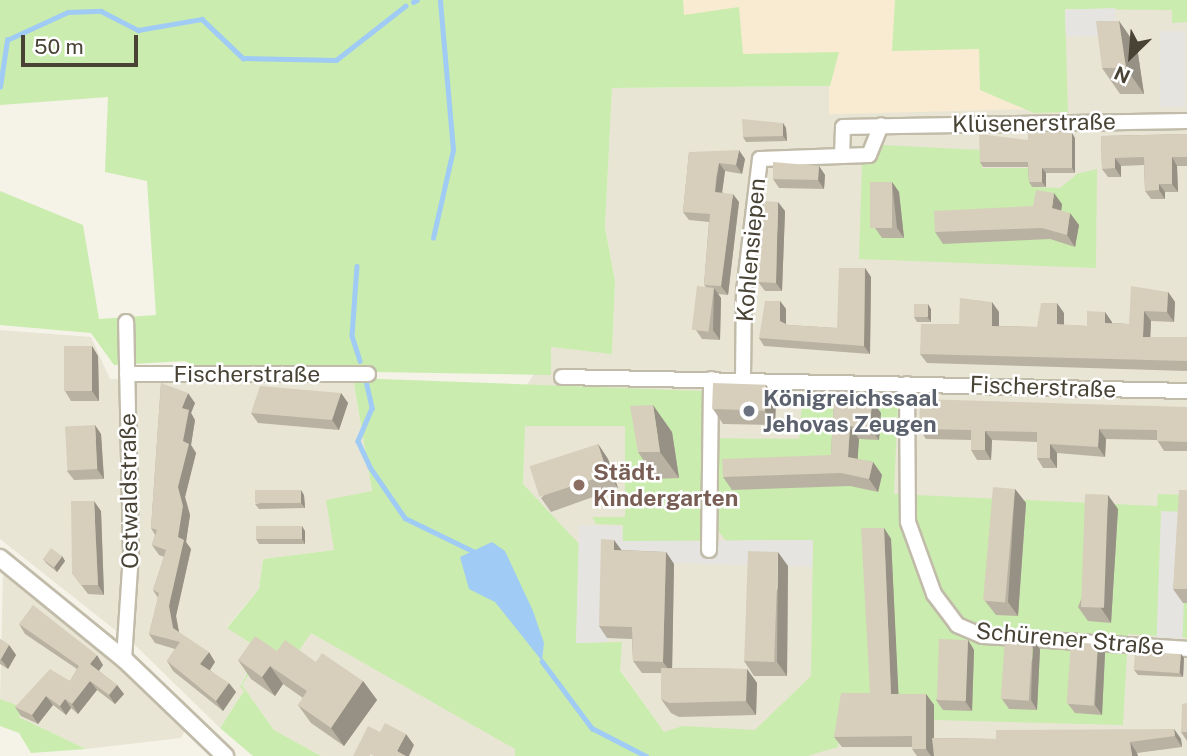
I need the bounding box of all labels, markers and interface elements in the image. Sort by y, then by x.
scale bar [24,21,142,65]
north arrow [1096,21,1166,91]
text: 50 m [34,34,84,59]
text: N [1111,62,1134,88]
street label: Klüsenerstraße [952,108,1116,138]
street label: Kohlensiepen [731,177,771,323]
street label: Fischerstraße [174,360,320,388]
street label: Fischerstraße [969,371,1117,403]
place label: Königreichssaal Jehovas Zeugen [763,384,939,438]
marker: Königreichssaal Jehovas Zeugen [741,403,757,419]
street label: Ostwaldstraße [114,413,144,569]
place label: Städt. Kindergarten [593,458,738,512]
marker: Städt. Kindergarten [571,477,587,493]
street label: Schürener Straße [975,617,1165,661]

